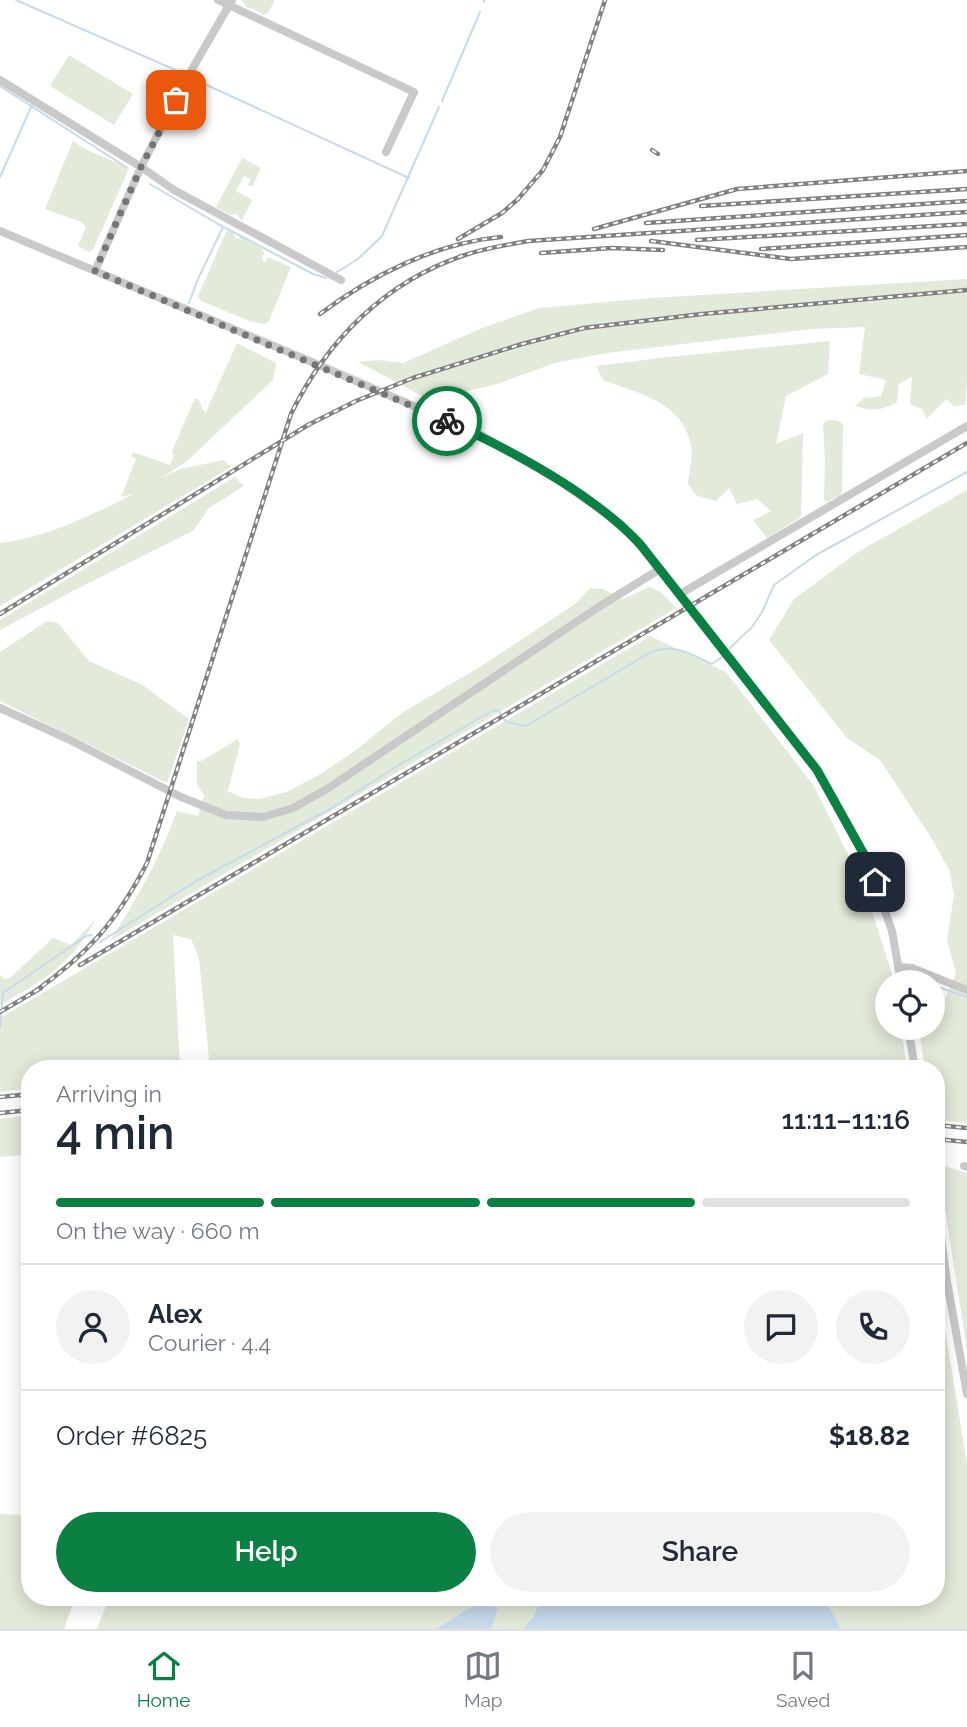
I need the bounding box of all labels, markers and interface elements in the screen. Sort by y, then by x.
pin [146,70,206,130]
icon: bag [157,81,195,119]
courier [412,386,482,456]
icon: bike [428,402,466,440]
pin [845,852,905,912]
icon: home [856,863,894,901]
map controls [875,970,945,1040]
button: locate [875,970,945,1040]
text: Arriving in [56,1080,162,1107]
text: 11:11–11:16 [782,1105,910,1135]
text: 4 min [56,1106,175,1160]
text: On the way · 660 m [56,1217,260,1244]
button: person [56,1290,130,1364]
button: chat [744,1290,818,1364]
button: phone [836,1290,910,1364]
text: Alex [148,1299,203,1329]
text: Courier · 4.4 [148,1329,271,1356]
text: Order #6825 [56,1421,207,1451]
text: $18.82 [829,1421,910,1451]
button: Help [56,1512,476,1592]
button: Share [490,1512,910,1592]
tab: Home [137,1647,190,1711]
tab: Map [464,1647,503,1711]
tab: Saved [776,1647,830,1711]

